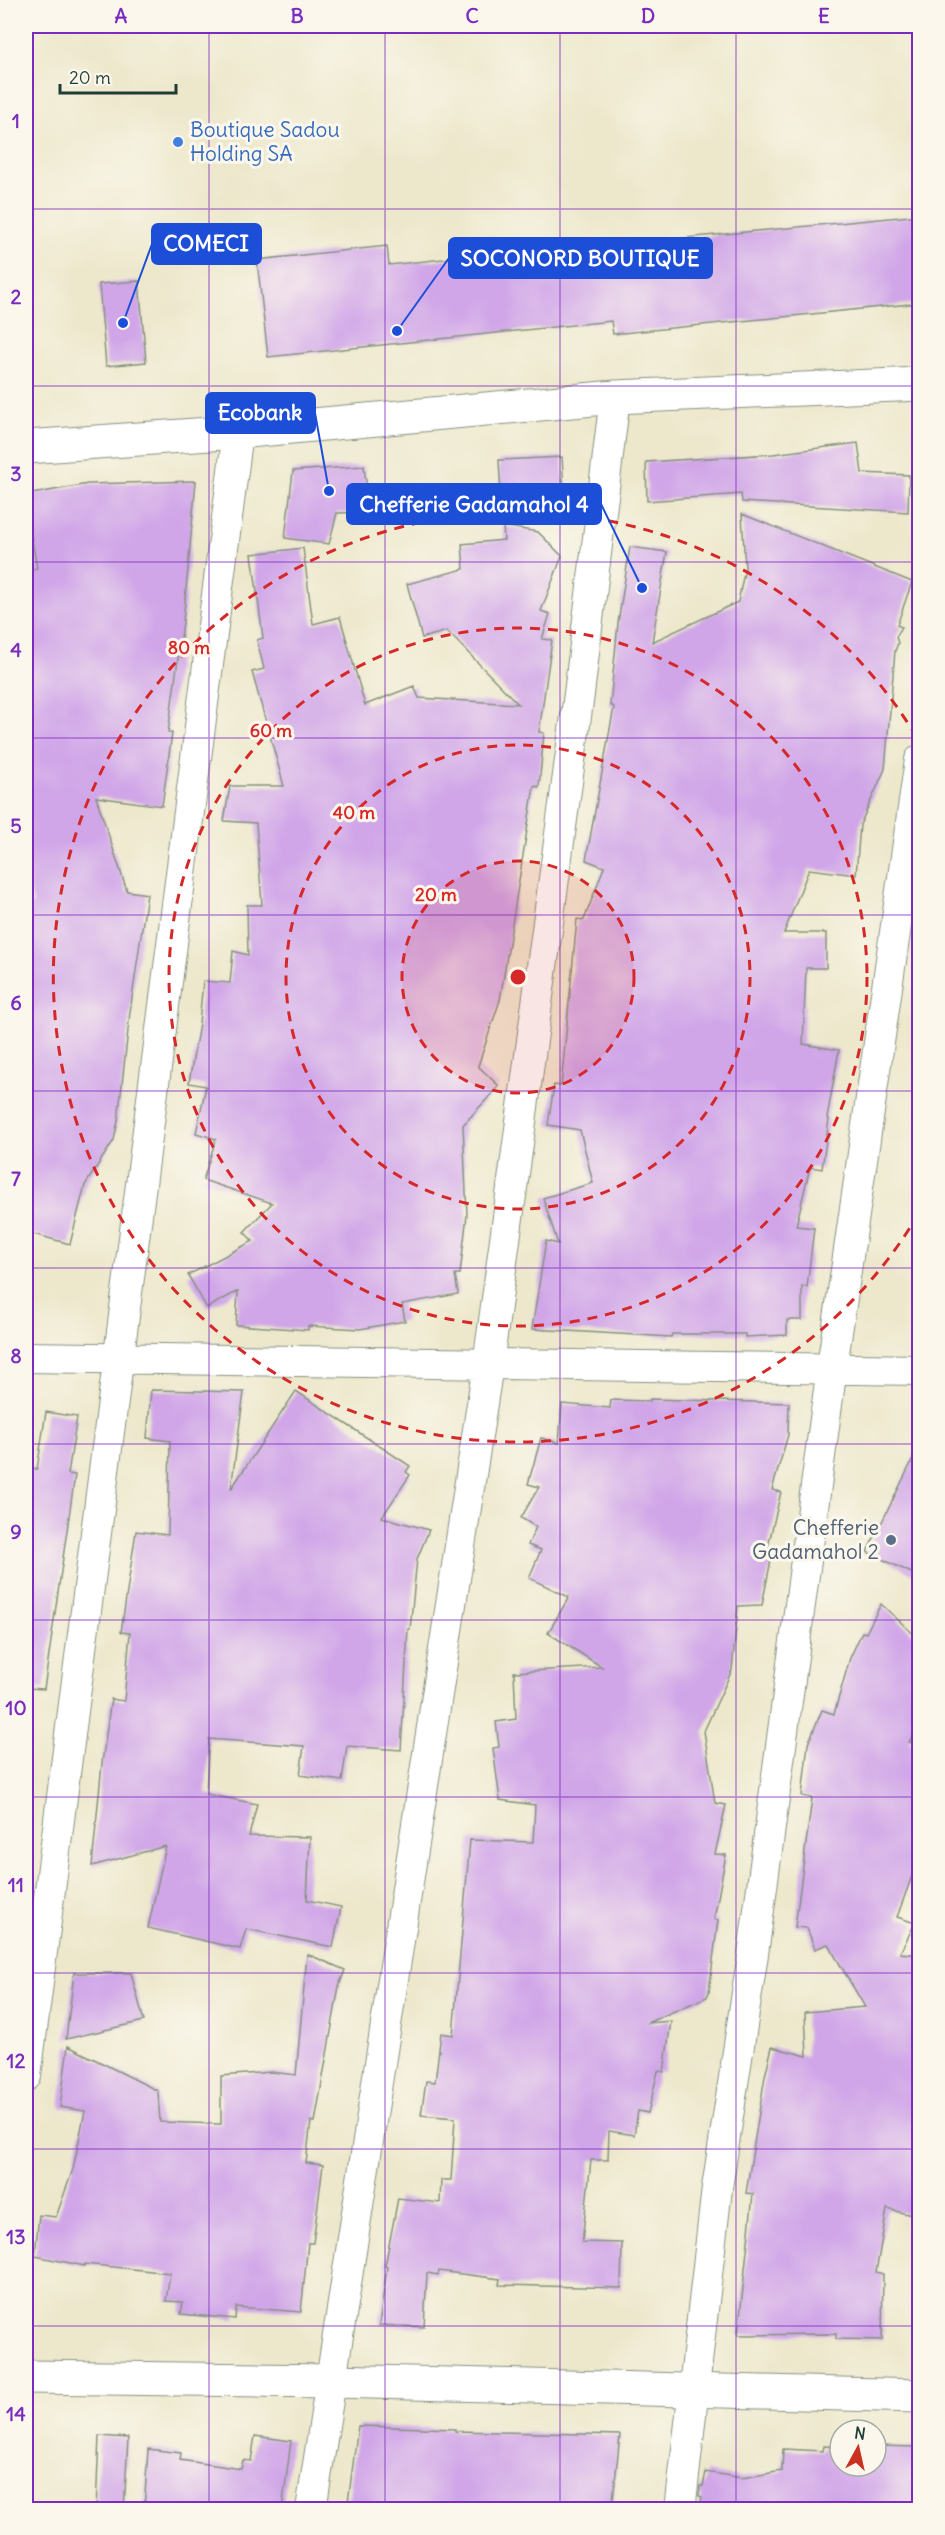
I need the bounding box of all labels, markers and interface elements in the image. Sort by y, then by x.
text: A [115,3,128,28]
text: B [290,3,304,28]
text: C [465,3,479,28]
text: D [641,3,655,28]
text: E [818,3,830,28]
scale bar [60,57,176,95]
text: 20 m [69,66,111,89]
text: 1 [12,108,20,133]
place label: Boutique Sadou Holding SA [190,116,340,167]
marker: Boutique Sadou Holding SA [171,135,185,149]
callout: COMECI [152,224,261,264]
text: COMECI [163,229,249,257]
callout: SOCONORD BOUTIQUE [449,238,712,278]
text: SOCONORD BOUTIQUE [460,244,700,272]
text: 2 [11,284,22,309]
callout: Ecobank [206,393,315,433]
text: Ecobank [218,398,302,426]
text: 3 [10,461,22,486]
callout: Chefferie Gadamahol 4 [347,484,601,524]
text: Chefferie Gadamahol 4 [359,490,589,518]
text: 80 m [168,636,210,659]
text: 4 [10,637,22,662]
text: 60 m [250,719,292,742]
text: 40 m [333,801,375,824]
text: 5 [10,813,22,838]
text: 20 m [415,883,457,906]
centre of rings [508,967,528,987]
text: 6 [10,990,22,1015]
text: 7 [11,1166,21,1191]
text: 8 [10,1343,22,1368]
place label: Chefferie Gadamahol 2 [752,1514,879,1565]
text: 9 [10,1519,22,1544]
marker: Chefferie Gadamahol 2 [884,1533,898,1547]
text: 10 [5,1695,27,1720]
text: 11 [8,1872,24,1897]
text: 12 [7,2048,25,2073]
text: 13 [6,2224,26,2249]
text: 14 [6,2401,26,2426]
north arrow [828,2418,888,2478]
text: N [853,2422,867,2444]

